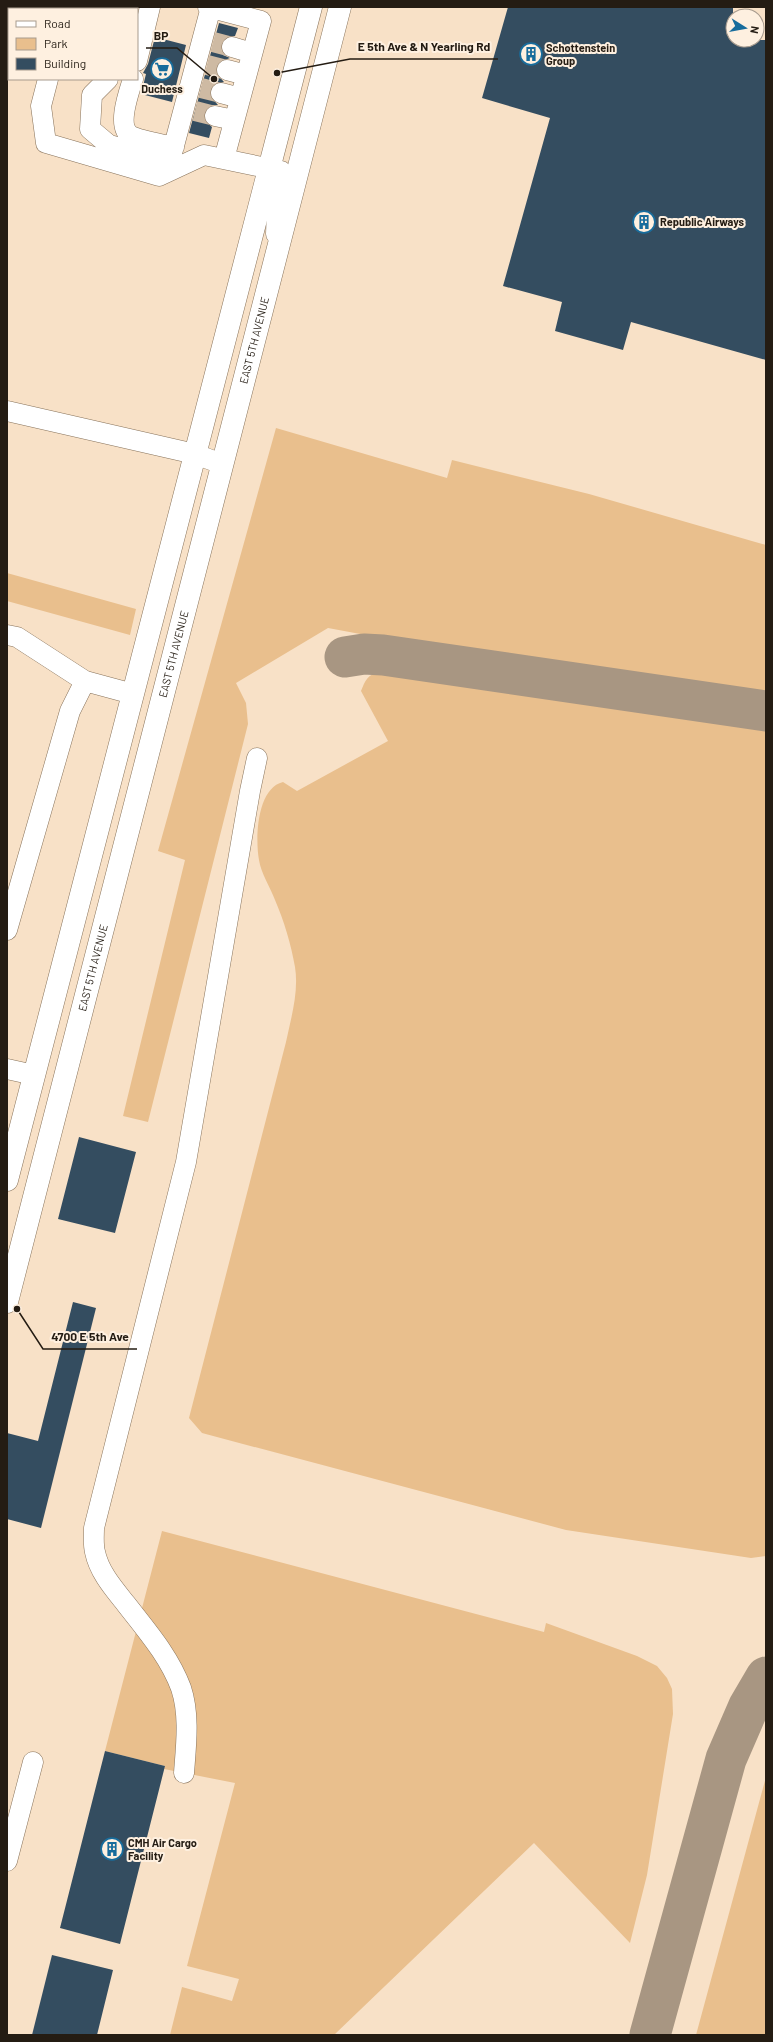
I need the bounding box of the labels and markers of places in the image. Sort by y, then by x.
callout: BP [146,24,177,48]
callout: E 5th Ave & N Yearling Rd [350,35,498,59]
building icon: Schottenstein Group [518,41,544,67]
place label: Schottenstein Group [546,41,615,67]
supermarket icon: Duchess [149,56,175,82]
place label: Duchess [141,82,183,95]
building icon: Republic Airways [631,209,657,235]
place label: Republic Airways [660,215,744,228]
callout: 4700 E 5th Ave [43,1325,137,1349]
building icon: CMH Air Cargo Facility [99,1836,125,1862]
place label: CMH Air Cargo Facility [128,1836,197,1862]

